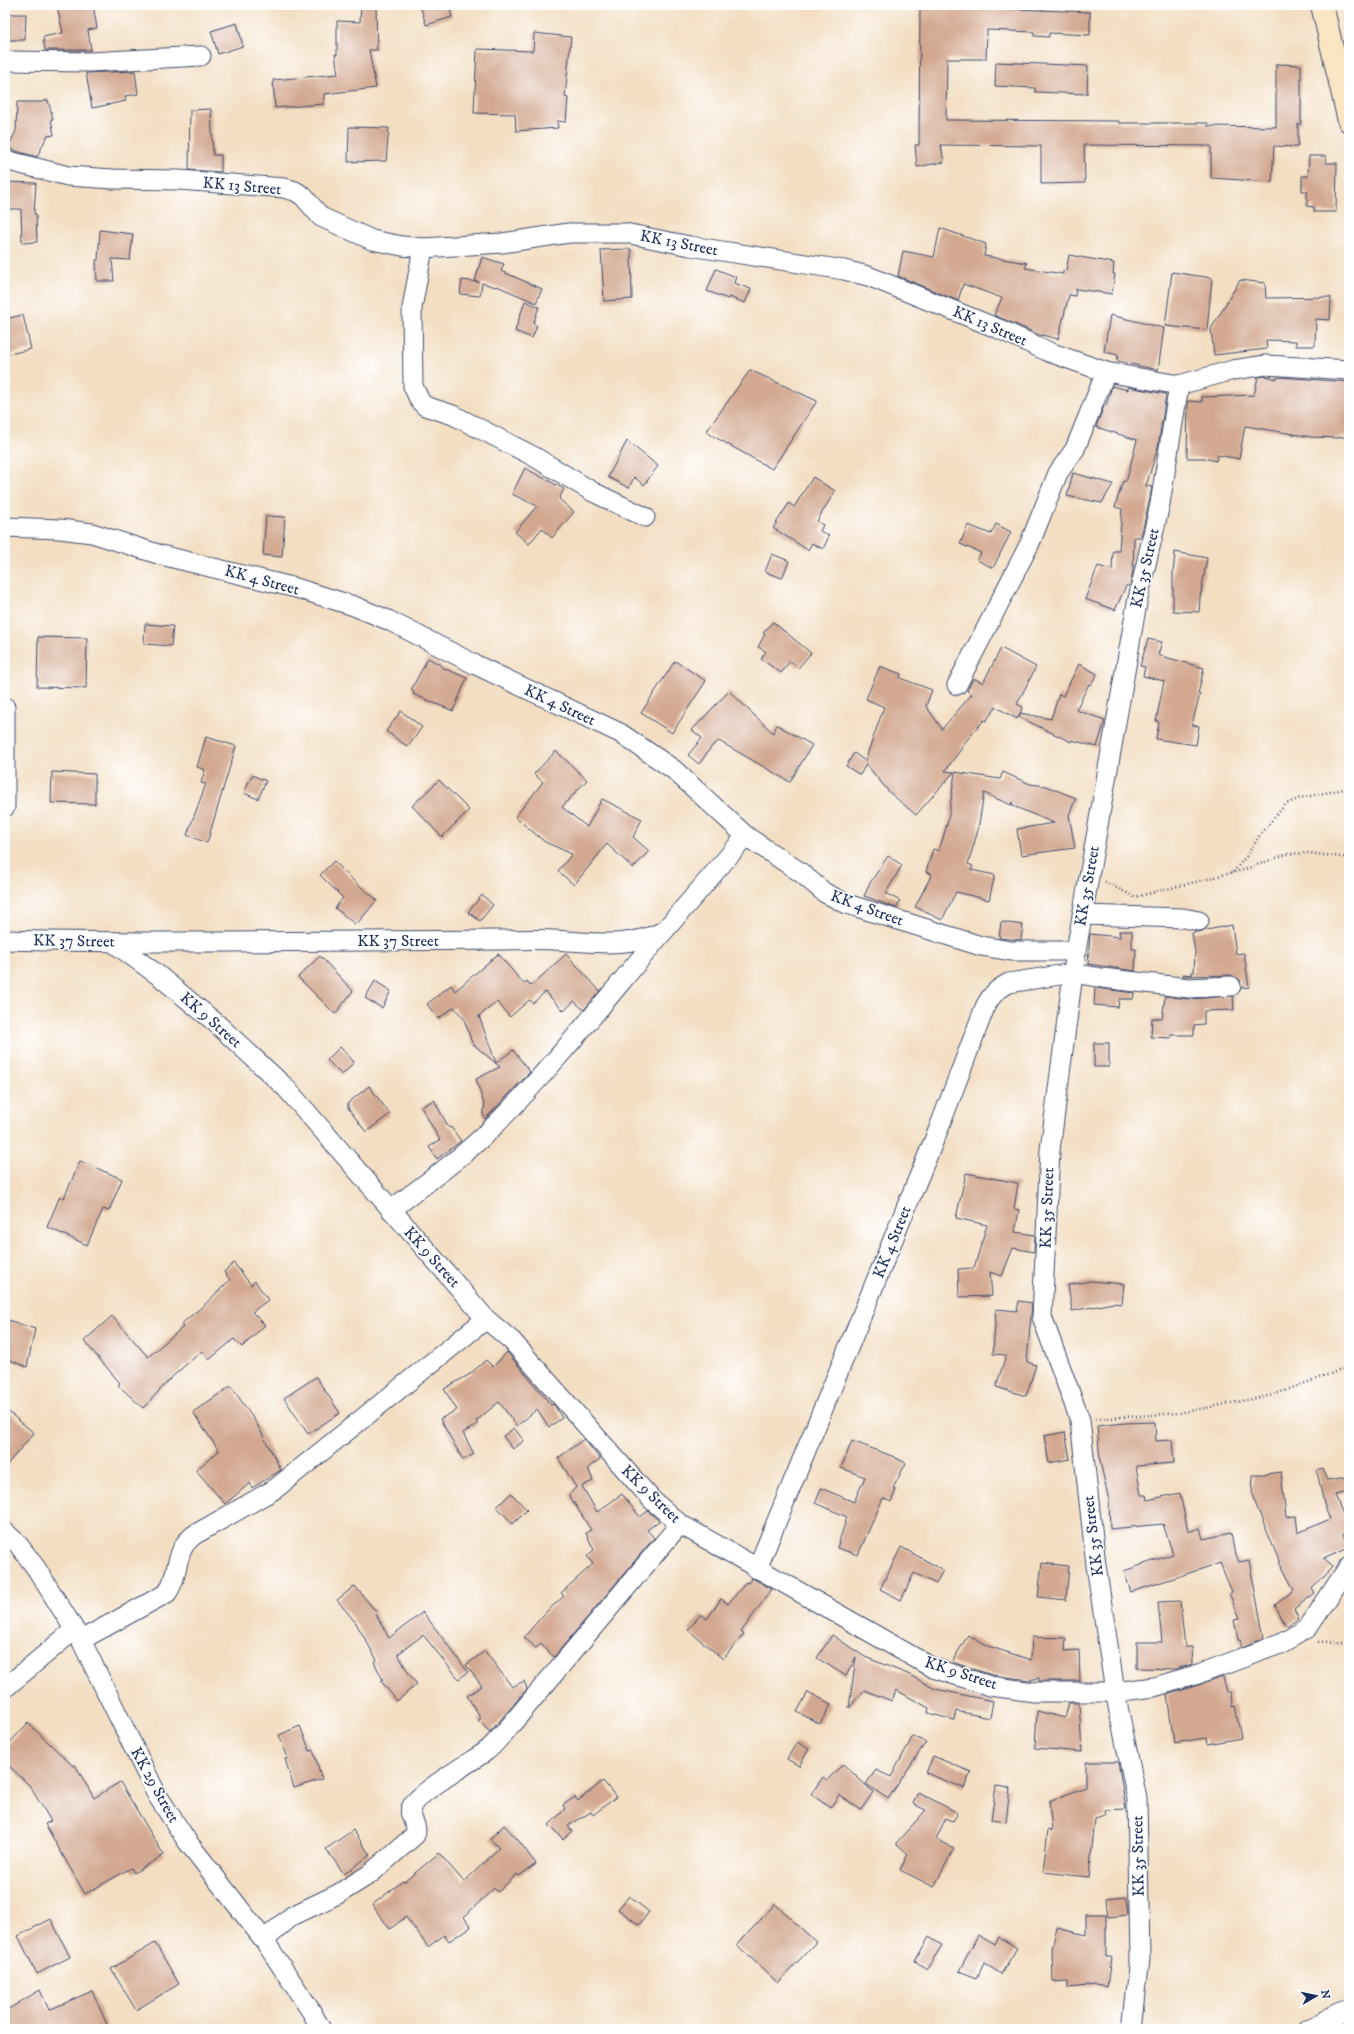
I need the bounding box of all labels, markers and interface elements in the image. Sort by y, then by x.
street label: KK 13 Street [202,173,282,199]
street label: KK 13 Street [638,226,720,260]
street label: KK 13 Street [950,301,1030,351]
street label: KK 35 Street [1126,526,1164,610]
street label: KK 4 Street [223,560,301,600]
street label: KK 4 Street [521,680,599,730]
street label: KK 35 Street [1070,844,1104,928]
street label: KK 4 Street [828,886,906,930]
street label: KK 37 Street [33,930,115,952]
street label: KK 37 Street [357,931,439,951]
street label: KK 9 Street [176,988,246,1052]
street label: KK 35 Street [1036,1167,1058,1249]
street label: KK 4 Street [868,1203,916,1281]
street label: KK 9 Street [399,1222,465,1292]
street label: KK 9 Street [617,1461,685,1527]
street label: KK 35 Street [1078,1495,1108,1577]
street label: KK 9 Street [922,1652,1000,1694]
street label: KK 29 Street [126,1744,184,1826]
street label: KK 35 Street [1127,1815,1149,1897]
north arrow [1296,1976,1336,2016]
text: N [1317,1989,1333,2000]

